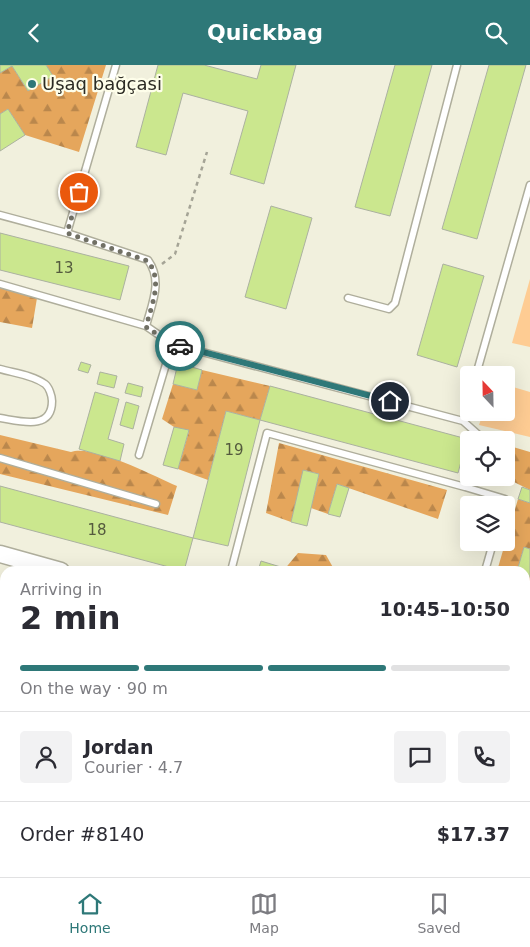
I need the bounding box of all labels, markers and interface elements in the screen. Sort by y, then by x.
icon: back [20,19,48,47]
icon: search [482,19,510,47]
text: Quickbag [207,20,323,45]
place label: Uşaq bağçasi [42,73,162,94]
marker: Uşaq bağçasi [26,78,38,90]
pin [58,171,100,213]
icon: bag [65,178,93,206]
house number: 13 [54,259,74,277]
courier [155,321,205,371]
icon: car [166,332,194,360]
north arrow [460,366,515,421]
map controls [460,366,515,551]
pin [369,380,411,422]
icon: home [376,387,404,415]
button: locate [460,431,515,486]
house number: 19 [224,441,244,459]
button: layers [460,496,515,551]
house number: 18 [87,521,107,539]
text: Arriving in [20,580,102,599]
text: 10:45–10:50 [380,598,510,620]
text: 2 min [20,599,121,637]
text: On the way · 90 m [20,679,168,698]
button: person [20,731,72,783]
button: chat [394,731,446,783]
button: phone [458,731,510,783]
text: Jordan [84,736,153,758]
text: Courier · 4.7 [84,758,183,777]
text: Order #8140 [20,823,144,845]
text: $17.37 [437,823,510,845]
tab: Home [69,890,111,936]
tab: Map [249,890,279,936]
tab: Saved [417,890,461,936]

